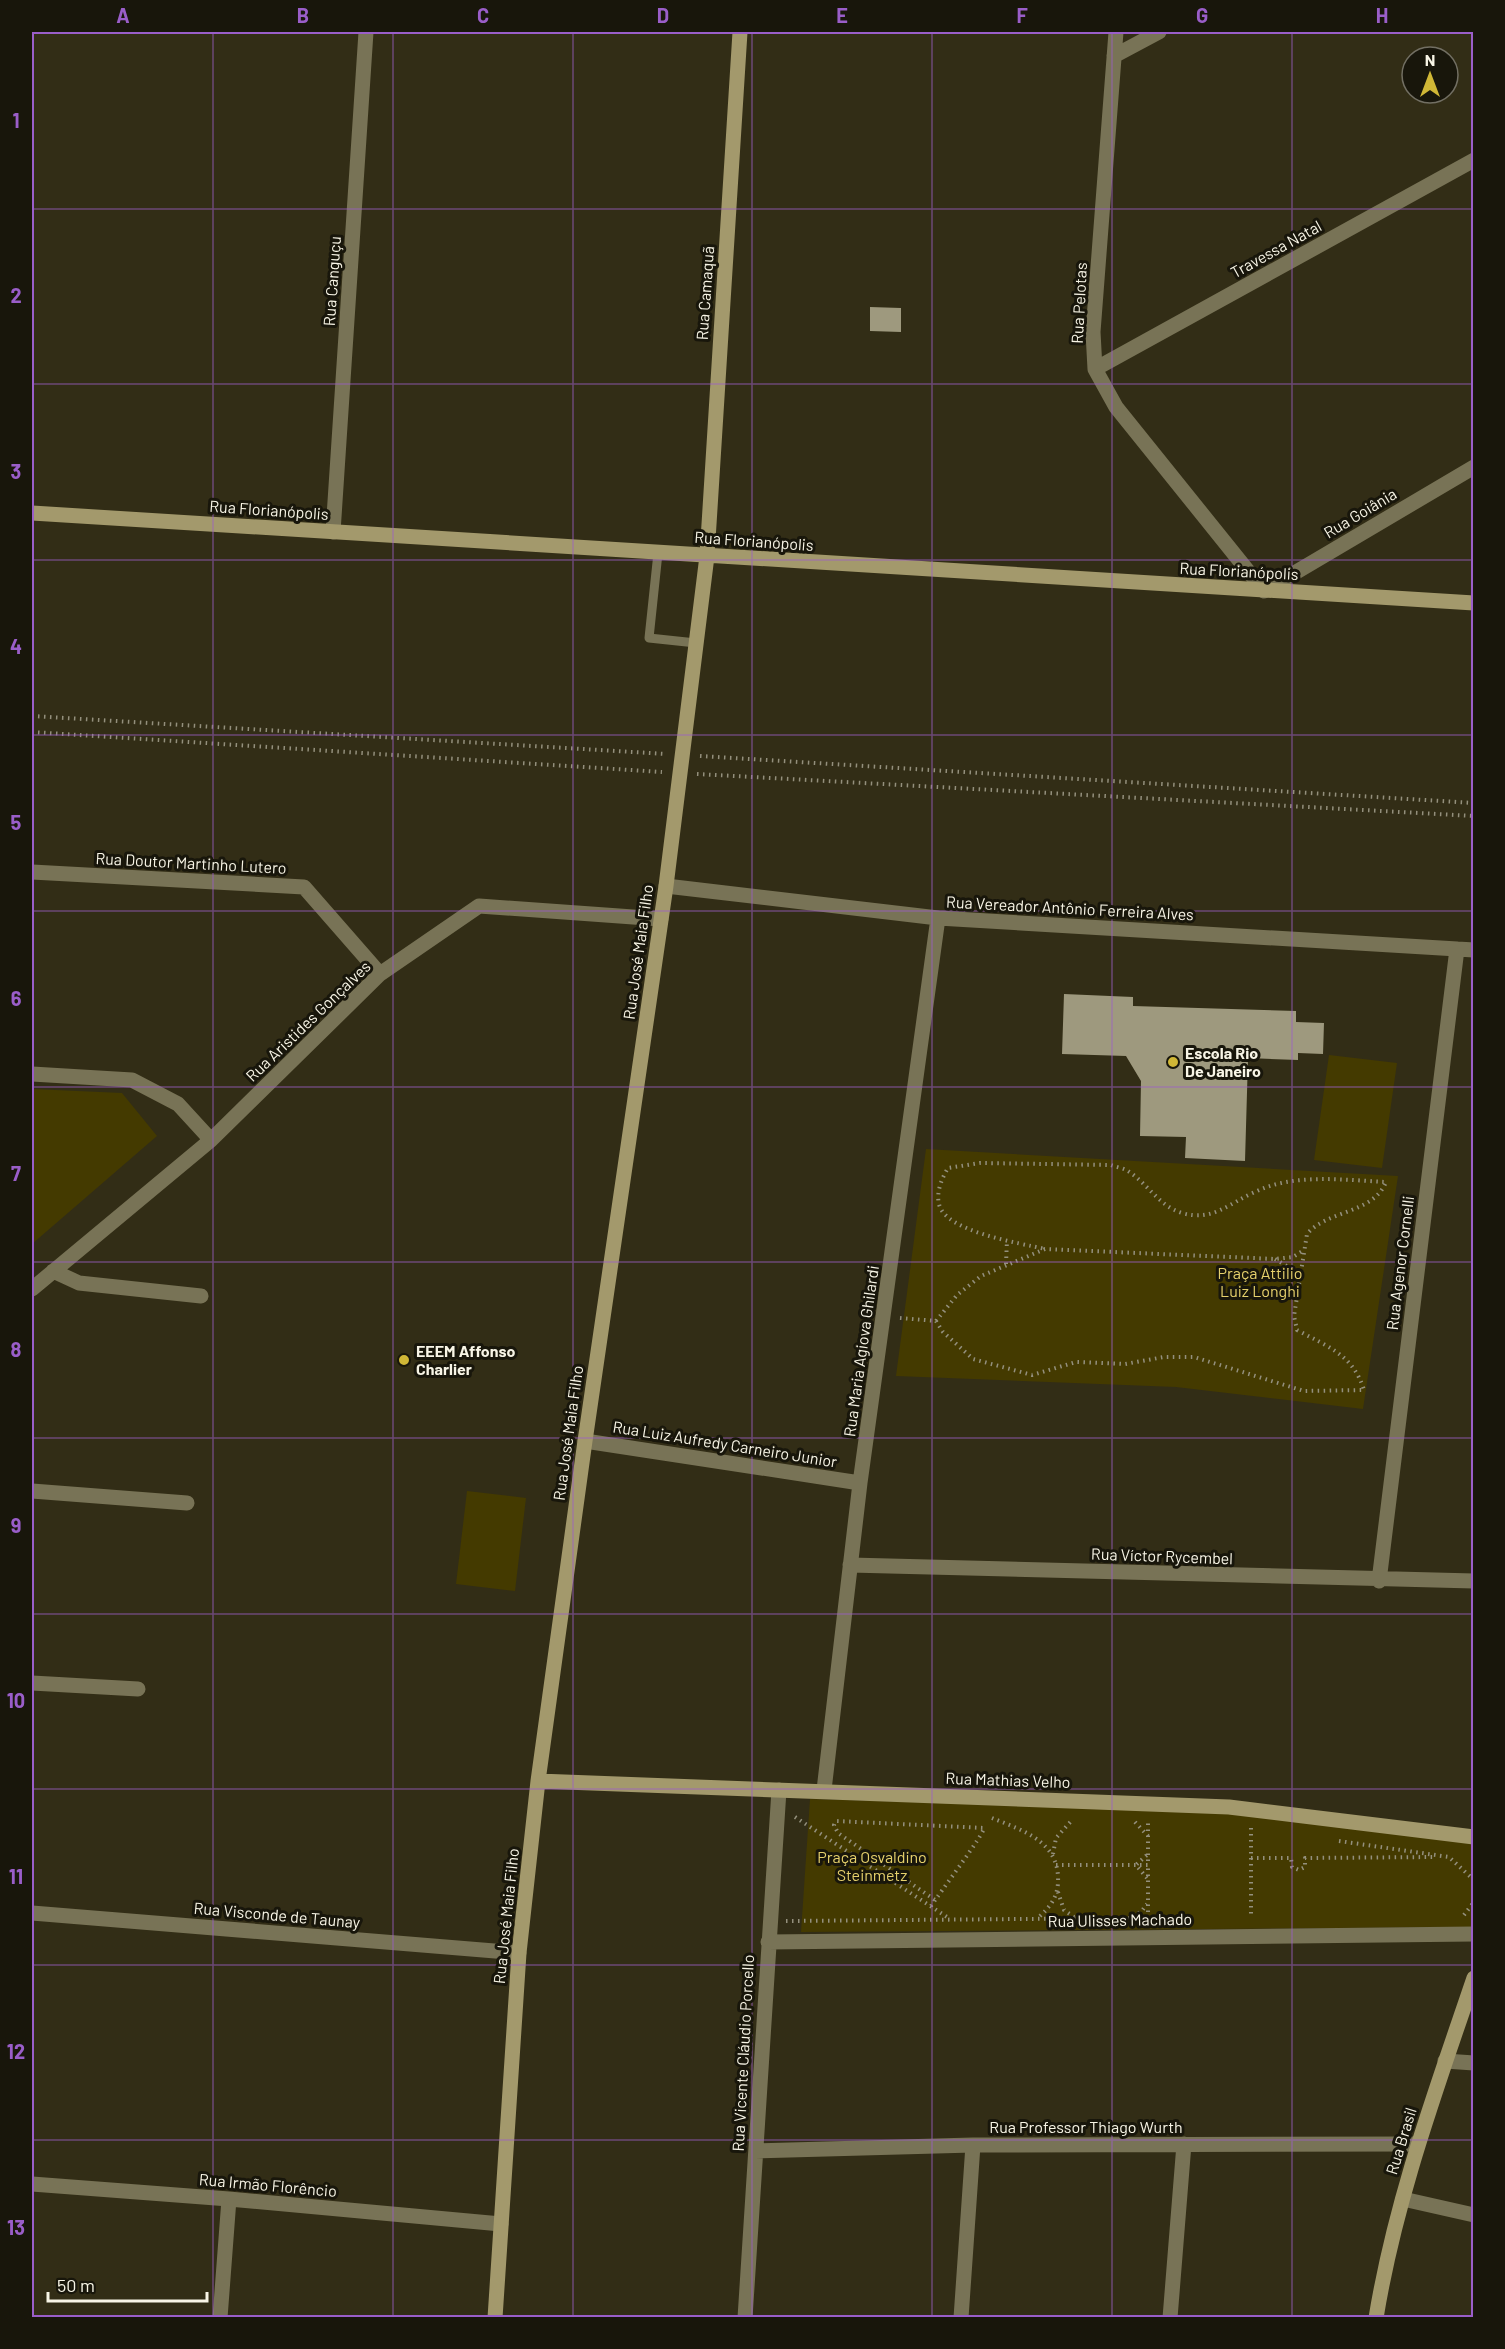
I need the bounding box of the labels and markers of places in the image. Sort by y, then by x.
place label: Escola Rio De Janeiro [1185,1043,1261,1080]
marker: Escola Rio De Janeiro [1166,1055,1180,1069]
place label: EEEM Affonso Charlier [416,1341,516,1378]
marker: EEEM Affonso Charlier [397,1353,411,1367]

